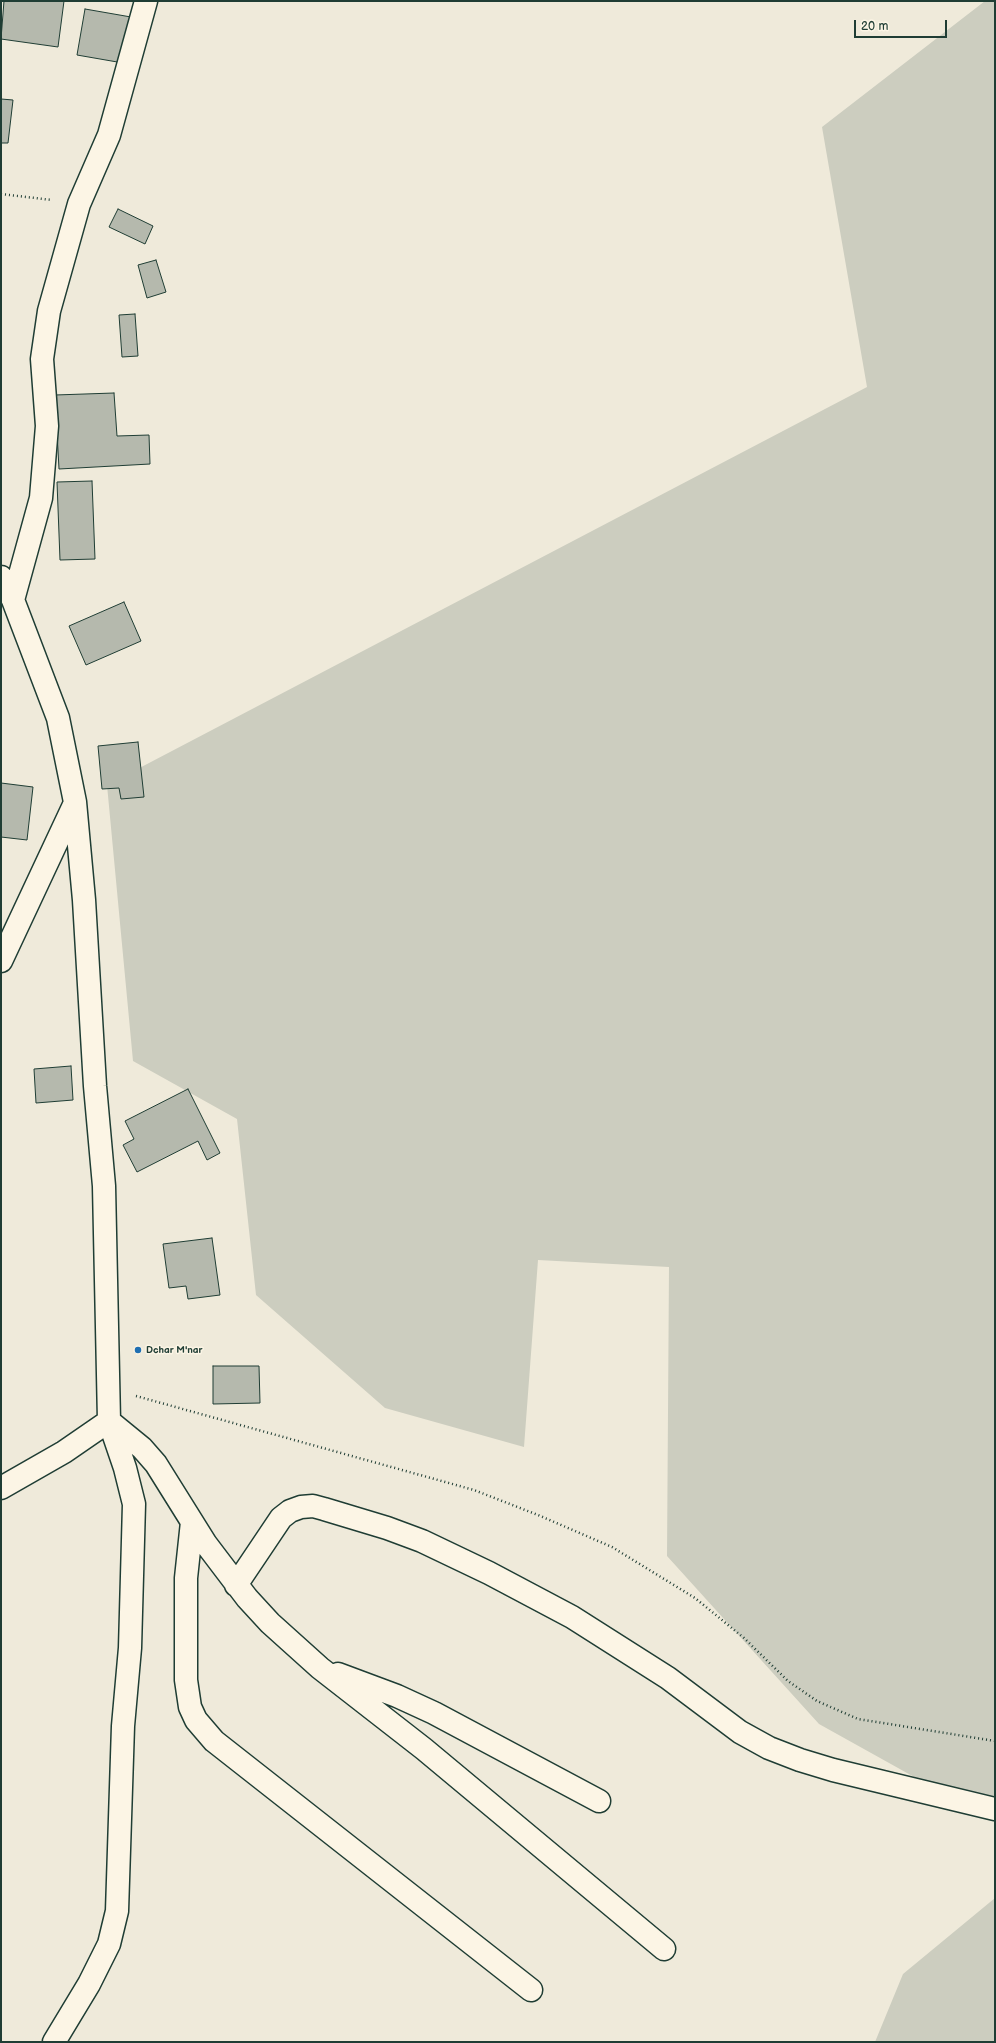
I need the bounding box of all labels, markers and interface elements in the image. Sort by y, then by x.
scale bar [856,12,949,38]
text: 20 m [861,19,888,34]
place label: Dchar M'nar [146,1344,202,1356]
marker: Dchar M'nar [133,1345,143,1355]

